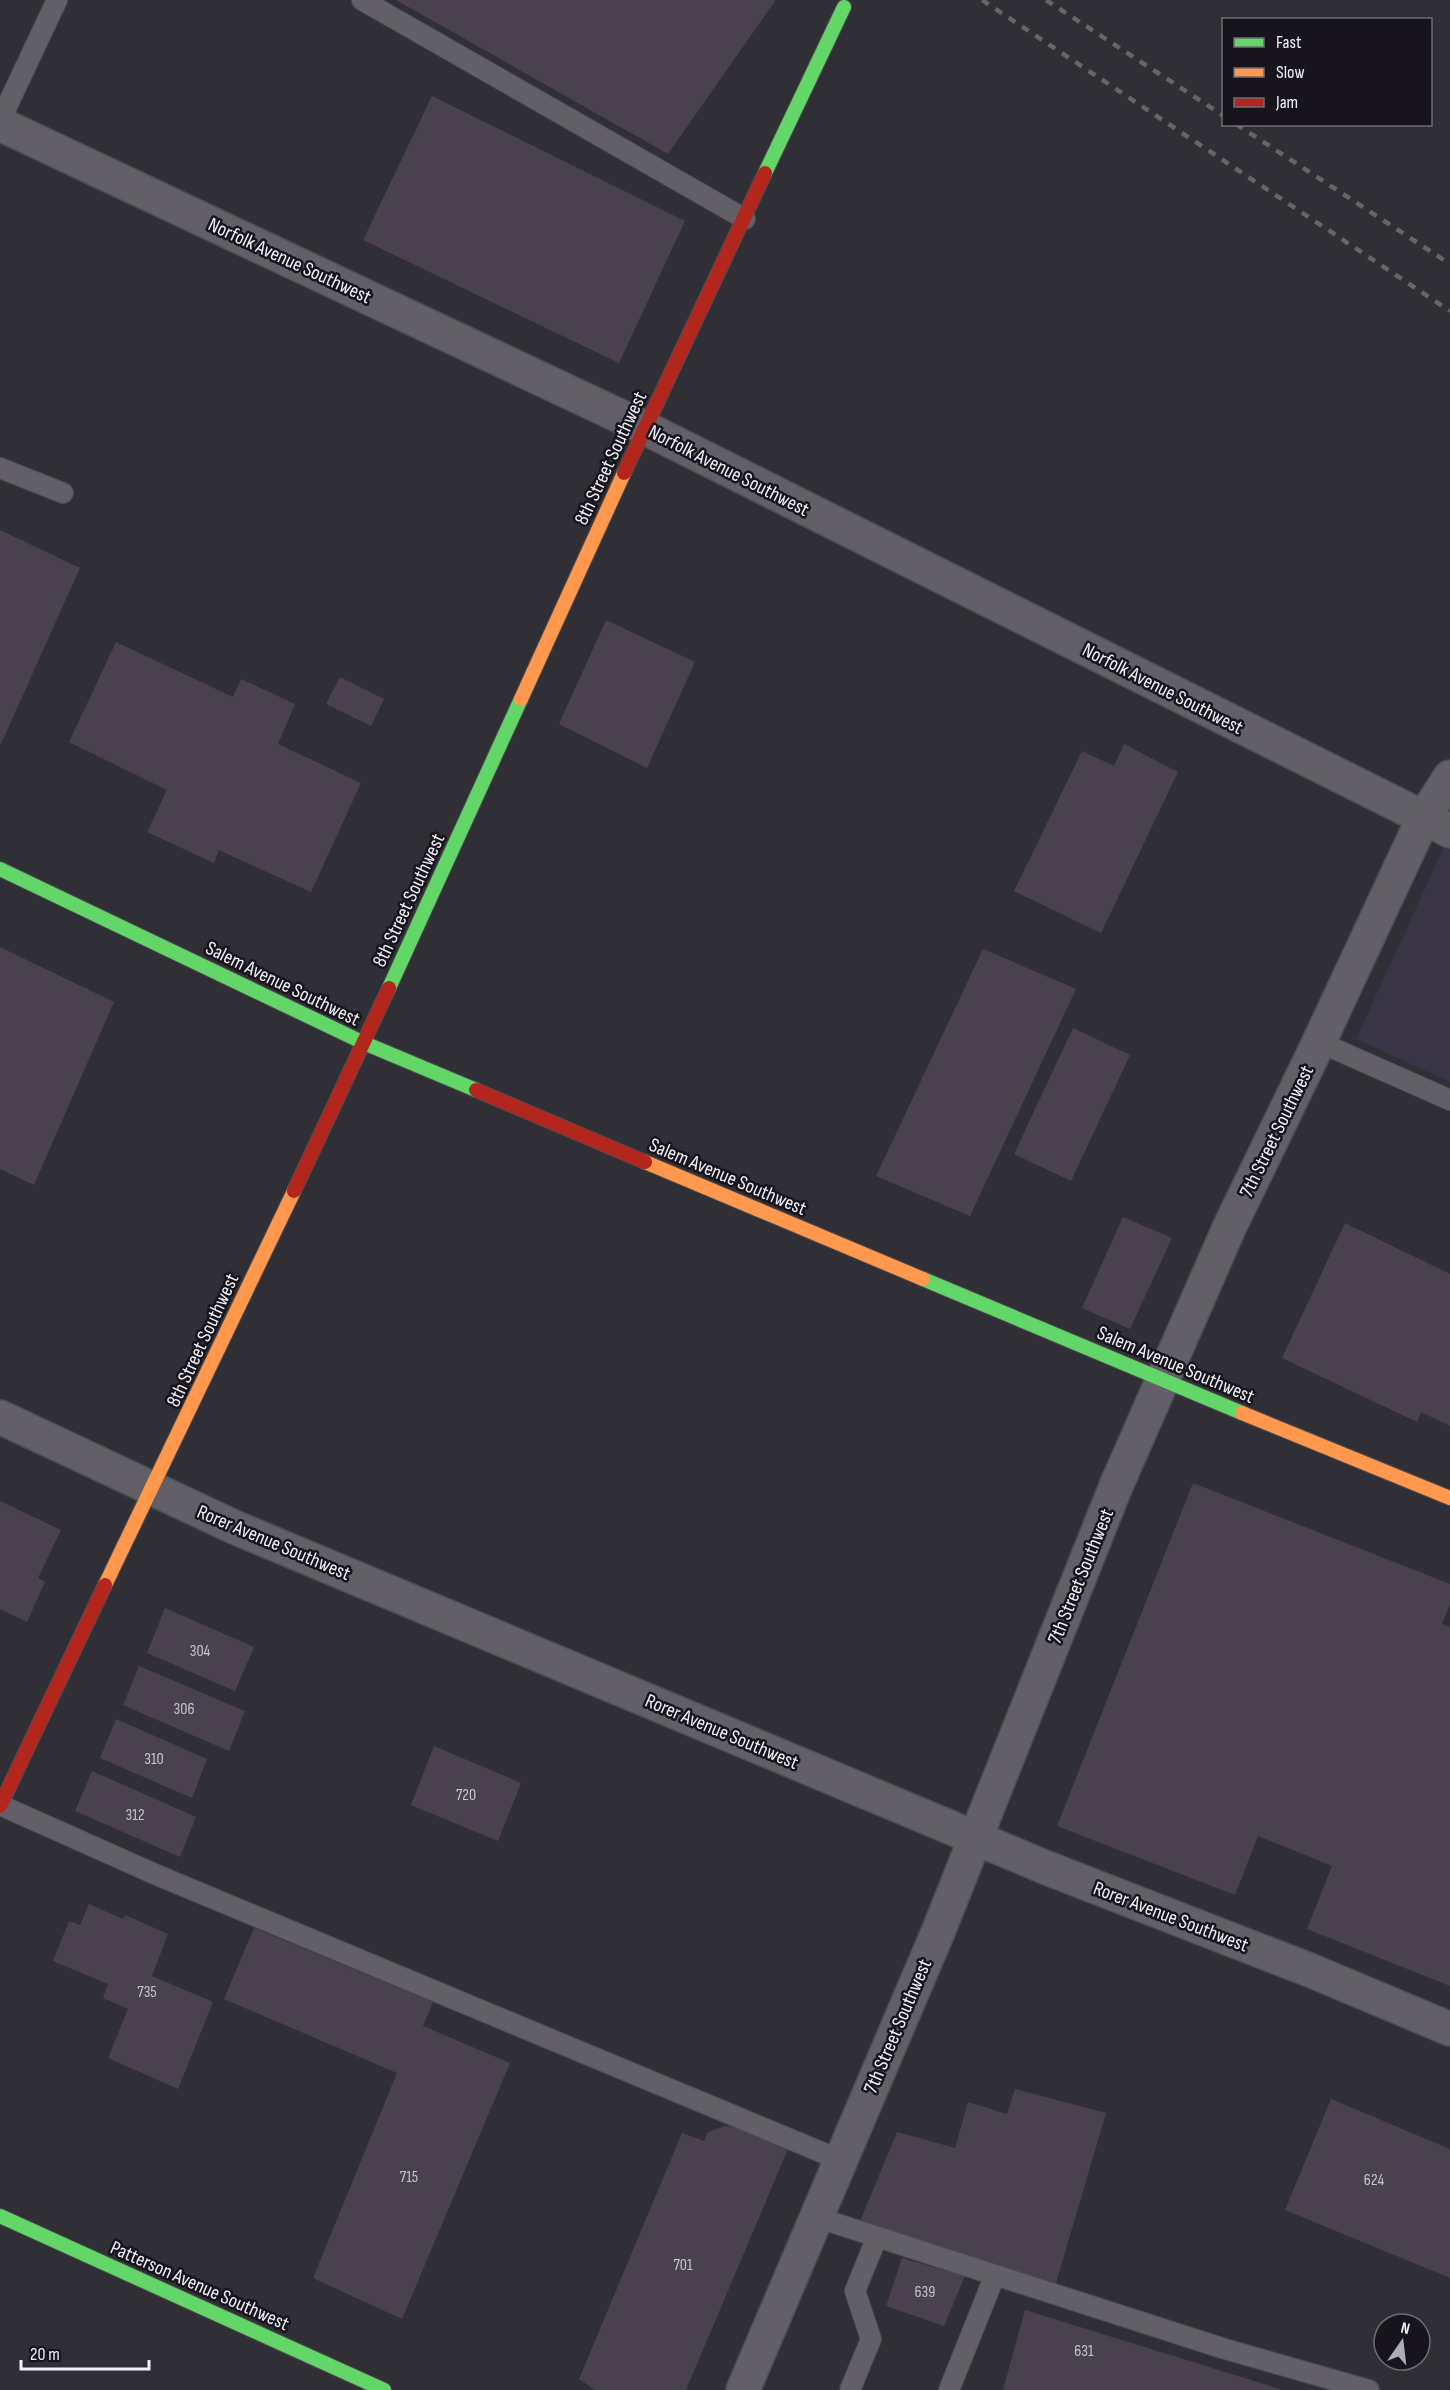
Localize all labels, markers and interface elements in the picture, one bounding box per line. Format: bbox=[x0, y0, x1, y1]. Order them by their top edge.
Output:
legend bbox=[1222, 18, 1432, 126]
text: Fast bbox=[1276, 32, 1302, 53]
text: Slow bbox=[1276, 62, 1305, 83]
text: Jam bbox=[1275, 92, 1298, 113]
street label: Norfolk Avenue Southwest bbox=[204, 213, 375, 309]
street label: 8th Street Southwest bbox=[570, 388, 652, 529]
street label: Norfolk Avenue Southwest bbox=[644, 420, 813, 522]
street label: Norfolk Avenue Southwest bbox=[1078, 638, 1247, 740]
street label: 8th Street Southwest bbox=[368, 830, 450, 971]
street label: Salem Avenue Southwest bbox=[202, 936, 364, 1032]
street label: 7th Street Southwest bbox=[1235, 1062, 1319, 1201]
street label: Salem Avenue Southwest bbox=[645, 1133, 810, 1221]
street label: 8th Street Southwest bbox=[162, 1270, 244, 1411]
street label: Salem Avenue Southwest bbox=[1093, 1321, 1258, 1409]
street label: Rorer Avenue Southwest bbox=[193, 1500, 354, 1586]
street label: 7th Street Southwest bbox=[1043, 1505, 1119, 1648]
house number: 304 bbox=[190, 1642, 211, 1661]
street label: Rorer Avenue Southwest bbox=[641, 1689, 802, 1775]
house number: 306 bbox=[174, 1700, 194, 1719]
house number: 310 bbox=[144, 1750, 164, 1769]
house number: 720 bbox=[456, 1786, 476, 1805]
house number: 312 bbox=[125, 1806, 145, 1825]
street label: Rorer Avenue Southwest bbox=[1090, 1876, 1252, 1958]
street label: 7th Street Southwest bbox=[859, 1956, 937, 2097]
house number: 735 bbox=[137, 1983, 157, 2002]
house number: 715 bbox=[400, 2168, 418, 2187]
house number: 624 bbox=[1364, 2171, 1384, 2190]
street label: Patterson Avenue Southwest bbox=[107, 2236, 293, 2336]
house number: 701 bbox=[673, 2256, 693, 2275]
house number: 639 bbox=[915, 2283, 935, 2302]
north arrow bbox=[1372, 2312, 1432, 2372]
text: N bbox=[1399, 2319, 1412, 2339]
scale bar bbox=[21, 2333, 148, 2371]
house number: 631 bbox=[1074, 2342, 1094, 2361]
text: 20 m bbox=[30, 2344, 60, 2365]

